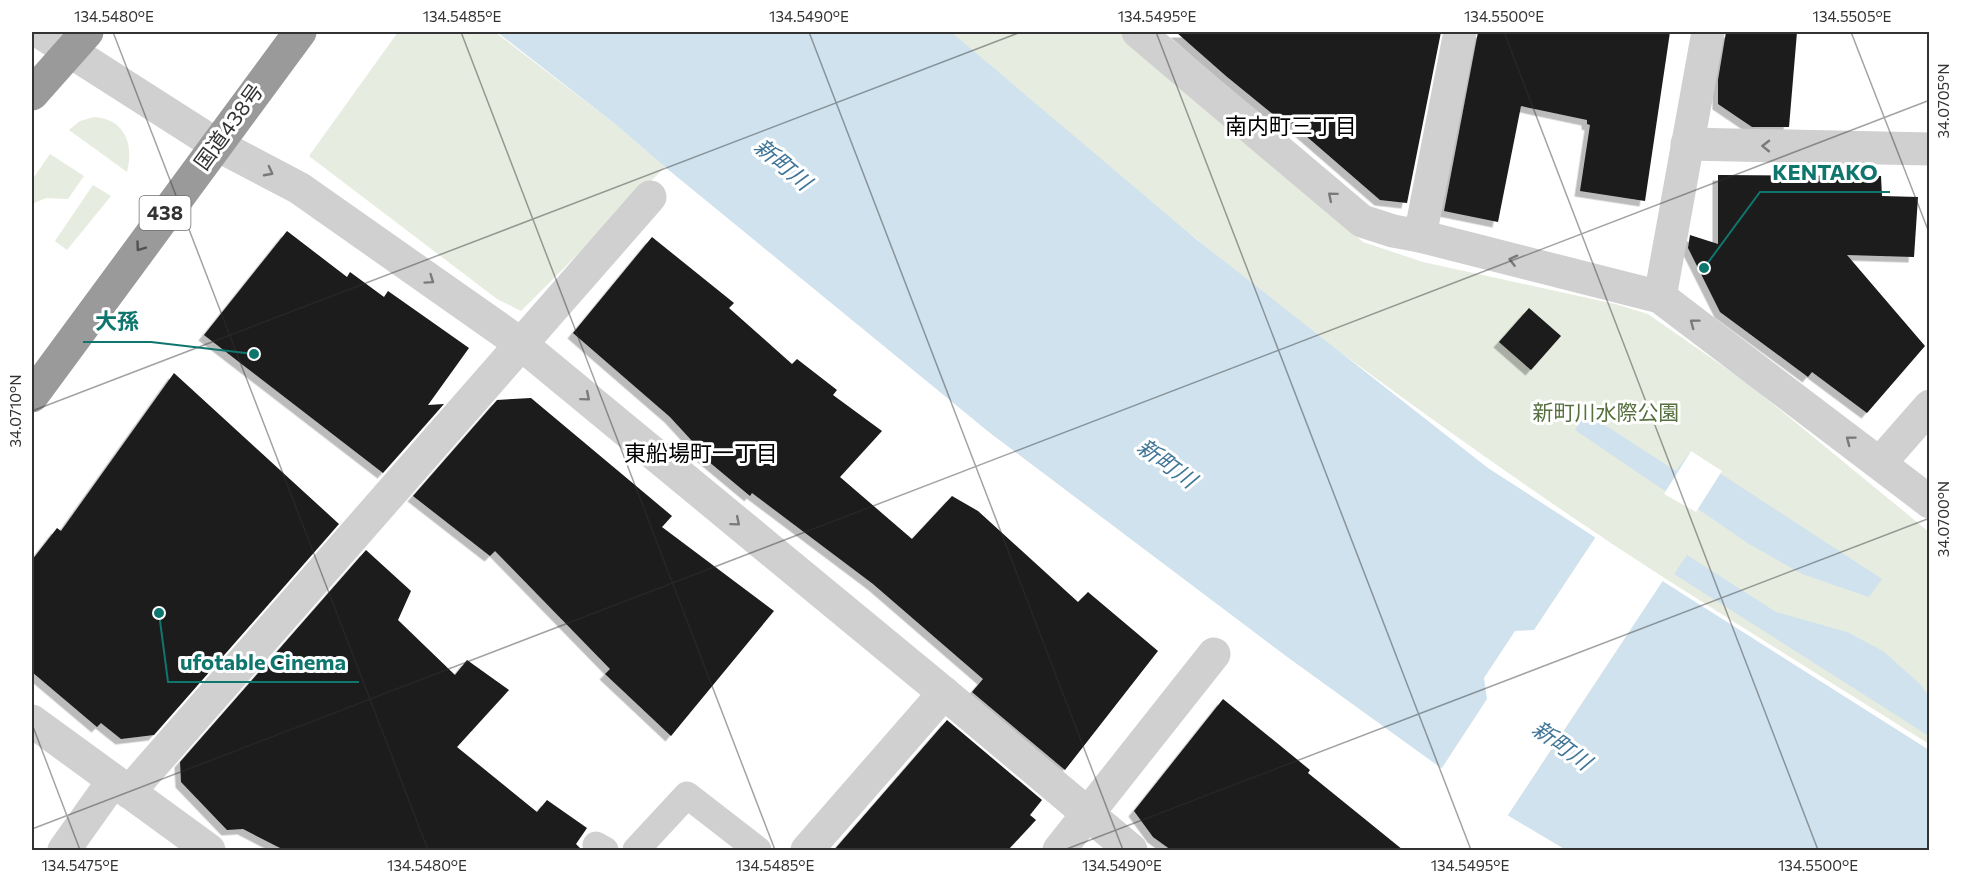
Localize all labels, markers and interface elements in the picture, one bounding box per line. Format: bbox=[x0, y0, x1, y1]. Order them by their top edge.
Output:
text: 134.5480°E bbox=[74, 7, 154, 25]
text: 134.5485°E bbox=[423, 7, 501, 25]
text: 134.5490°E bbox=[769, 7, 849, 25]
text: 134.5495°E bbox=[1118, 7, 1196, 25]
text: 134.5500°E bbox=[1464, 7, 1544, 25]
text: 134.5505°E bbox=[1812, 7, 1892, 25]
text: 34.0705°N bbox=[1934, 63, 1952, 139]
street label: 国道438号 bbox=[188, 78, 267, 174]
district label: 南内町三丁目 bbox=[1225, 112, 1357, 139]
water label: 新町川 bbox=[749, 132, 819, 196]
one-way arrow bbox=[1762, 139, 1771, 152]
callout: KENTAKO bbox=[1760, 152, 1890, 192]
text: KENTAKO bbox=[1772, 158, 1878, 185]
one-way arrow bbox=[262, 165, 273, 176]
one-way arrow bbox=[1328, 192, 1339, 203]
road number: 438 bbox=[140, 196, 190, 230]
one-way arrow bbox=[136, 241, 147, 252]
one-way arrow bbox=[1508, 254, 1518, 267]
one-way arrow bbox=[424, 273, 435, 284]
callout: 大孫 bbox=[83, 302, 151, 342]
text: 大孫 bbox=[95, 307, 139, 334]
one-way arrow bbox=[1690, 319, 1701, 330]
text: 34.0710°N bbox=[6, 375, 24, 447]
one-way arrow bbox=[579, 390, 590, 401]
park label: 新町川水際公園 bbox=[1533, 399, 1680, 424]
water label: 新町川 bbox=[1133, 432, 1204, 494]
one-way arrow bbox=[1846, 437, 1857, 448]
district label: 東船場町一丁目 bbox=[624, 439, 778, 466]
text: 34.0700°N bbox=[1934, 481, 1952, 557]
one-way arrow bbox=[729, 514, 740, 525]
callout: ufotable Cinema bbox=[168, 642, 359, 682]
text: ufotable Cinema bbox=[180, 648, 346, 675]
water label: 新町川 bbox=[1528, 714, 1599, 776]
text: 134.5475°E bbox=[41, 856, 119, 874]
text: 134.5480°E bbox=[387, 856, 467, 874]
text: 134.5485°E bbox=[736, 856, 814, 874]
text: 134.5490°E bbox=[1082, 856, 1162, 874]
text: 134.5495°E bbox=[1431, 856, 1509, 874]
text: 134.5500°E bbox=[1778, 856, 1858, 874]

